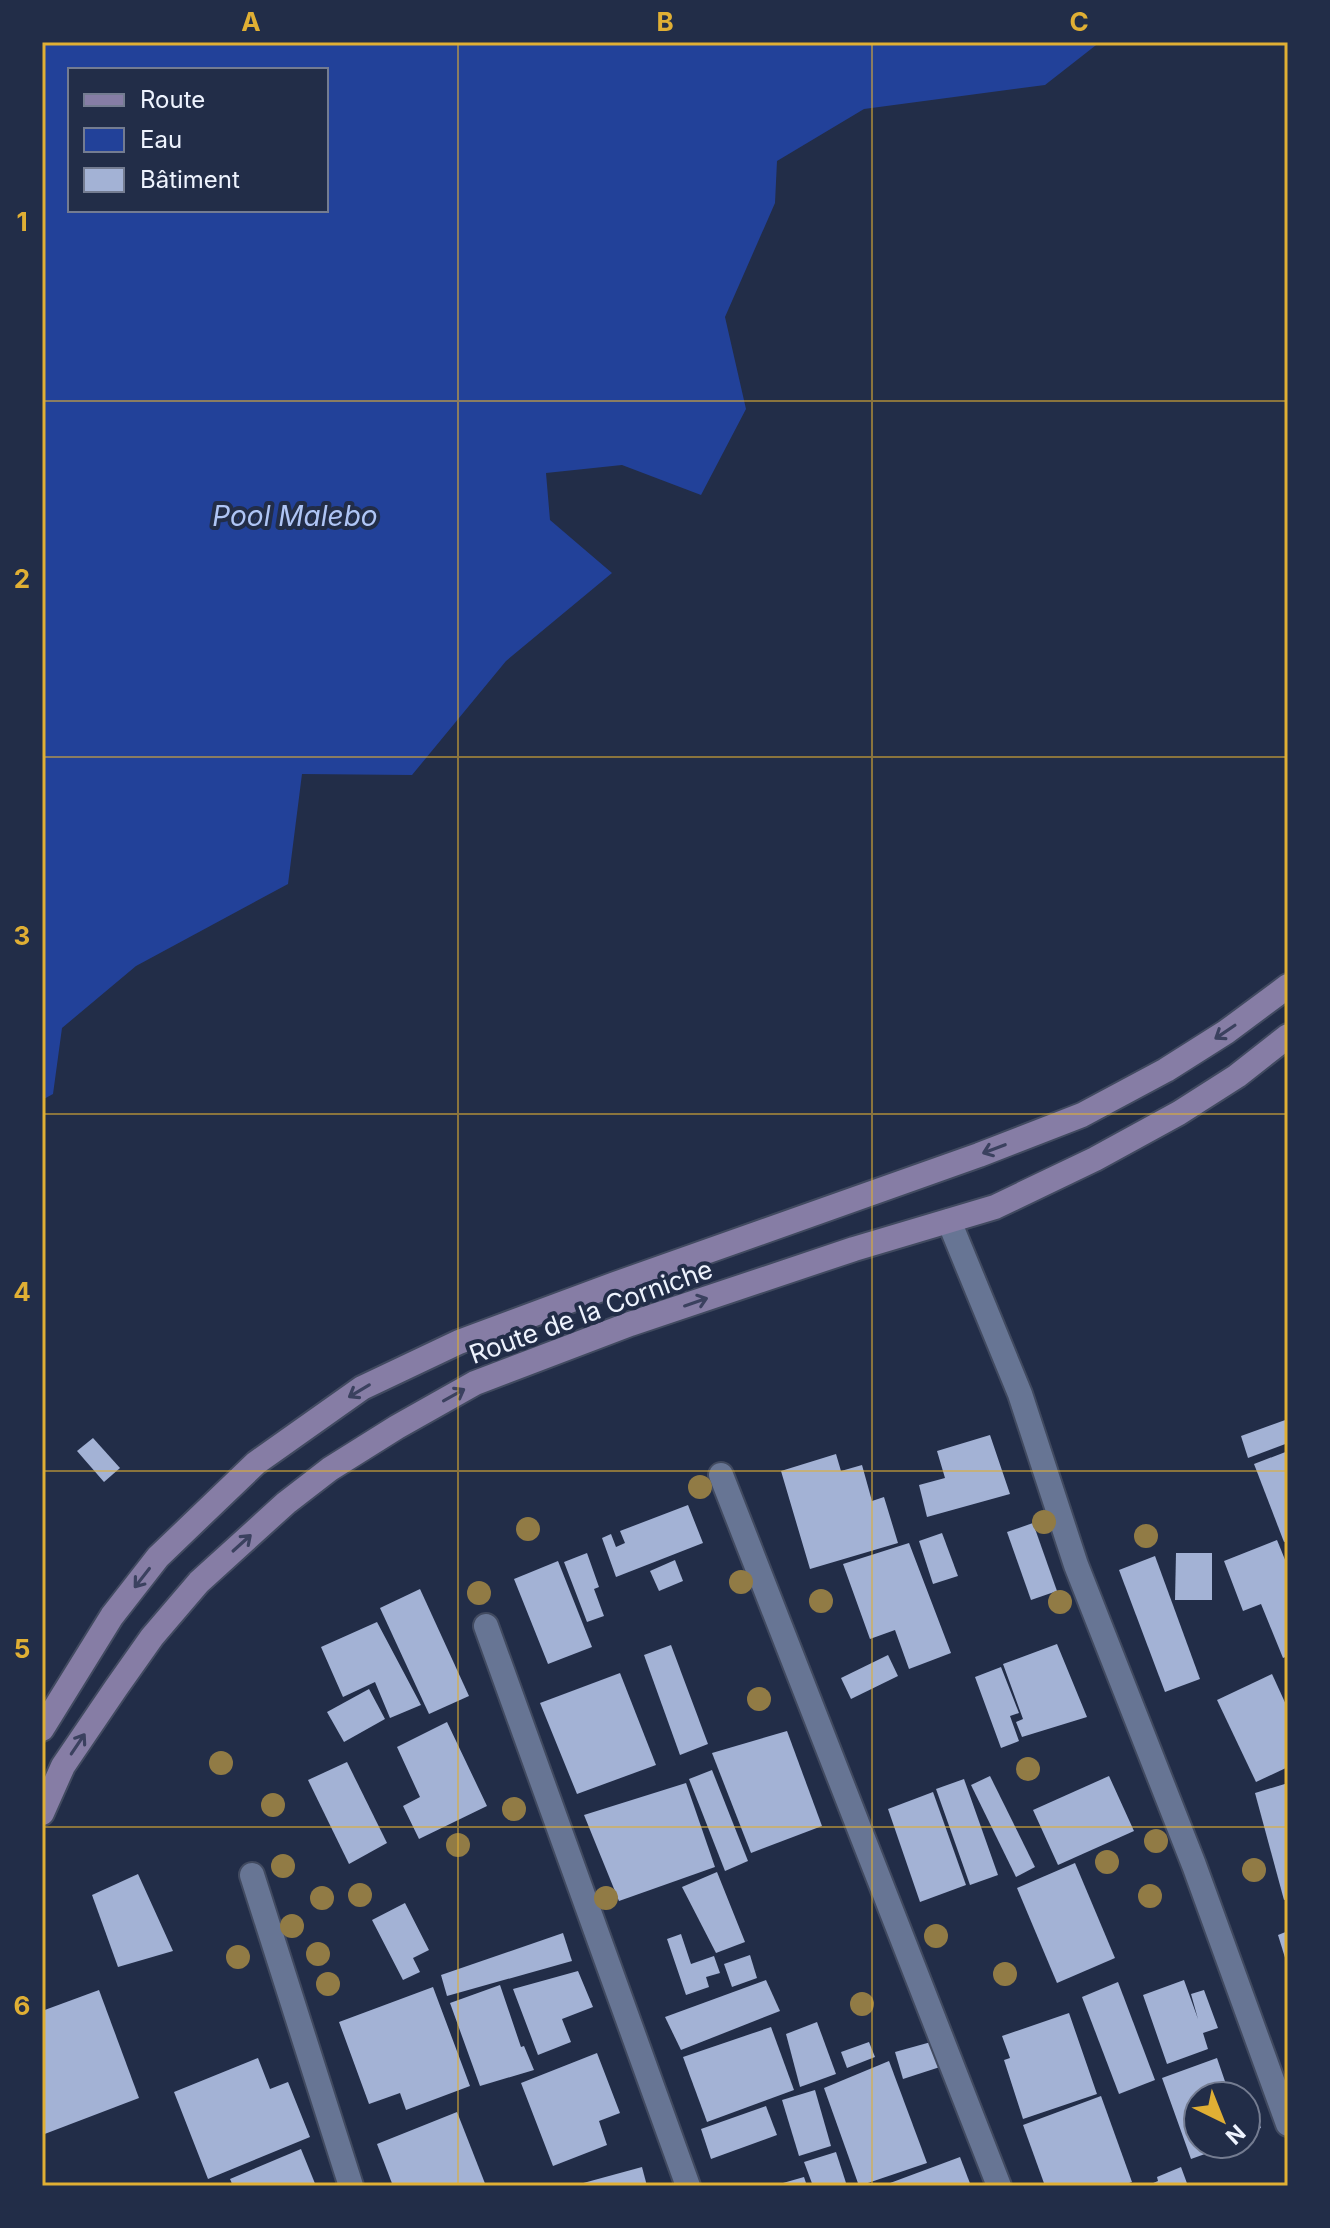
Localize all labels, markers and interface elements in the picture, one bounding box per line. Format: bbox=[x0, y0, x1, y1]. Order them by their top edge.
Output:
text: A bbox=[241, 6, 261, 37]
text: B bbox=[656, 6, 674, 37]
text: C bbox=[1069, 6, 1089, 37]
legend bbox=[68, 68, 328, 212]
text: Route bbox=[140, 85, 205, 114]
text: Eau bbox=[140, 125, 182, 154]
text: Bâtiment bbox=[140, 165, 240, 194]
text: 1 bbox=[16, 206, 28, 237]
water label: Pool Malebo bbox=[212, 499, 378, 533]
text: 2 bbox=[14, 563, 30, 594]
text: 3 bbox=[14, 920, 30, 951]
one-way arrow bbox=[1215, 1024, 1237, 1040]
one-way arrow bbox=[982, 1143, 1007, 1157]
street label: Route de la Corniche bbox=[465, 1253, 717, 1370]
text: 4 bbox=[13, 1276, 31, 1307]
one-way arrow bbox=[683, 1294, 709, 1309]
one-way arrow bbox=[348, 1383, 371, 1399]
one-way arrow bbox=[442, 1387, 465, 1403]
one-way arrow bbox=[231, 1535, 251, 1553]
one-way arrow bbox=[133, 1567, 150, 1588]
text: 5 bbox=[14, 1633, 30, 1664]
one-way arrow bbox=[70, 1733, 86, 1756]
text: 6 bbox=[14, 1990, 30, 2021]
north arrow bbox=[1182, 2080, 1262, 2160]
text: N bbox=[1221, 2119, 1251, 2150]

